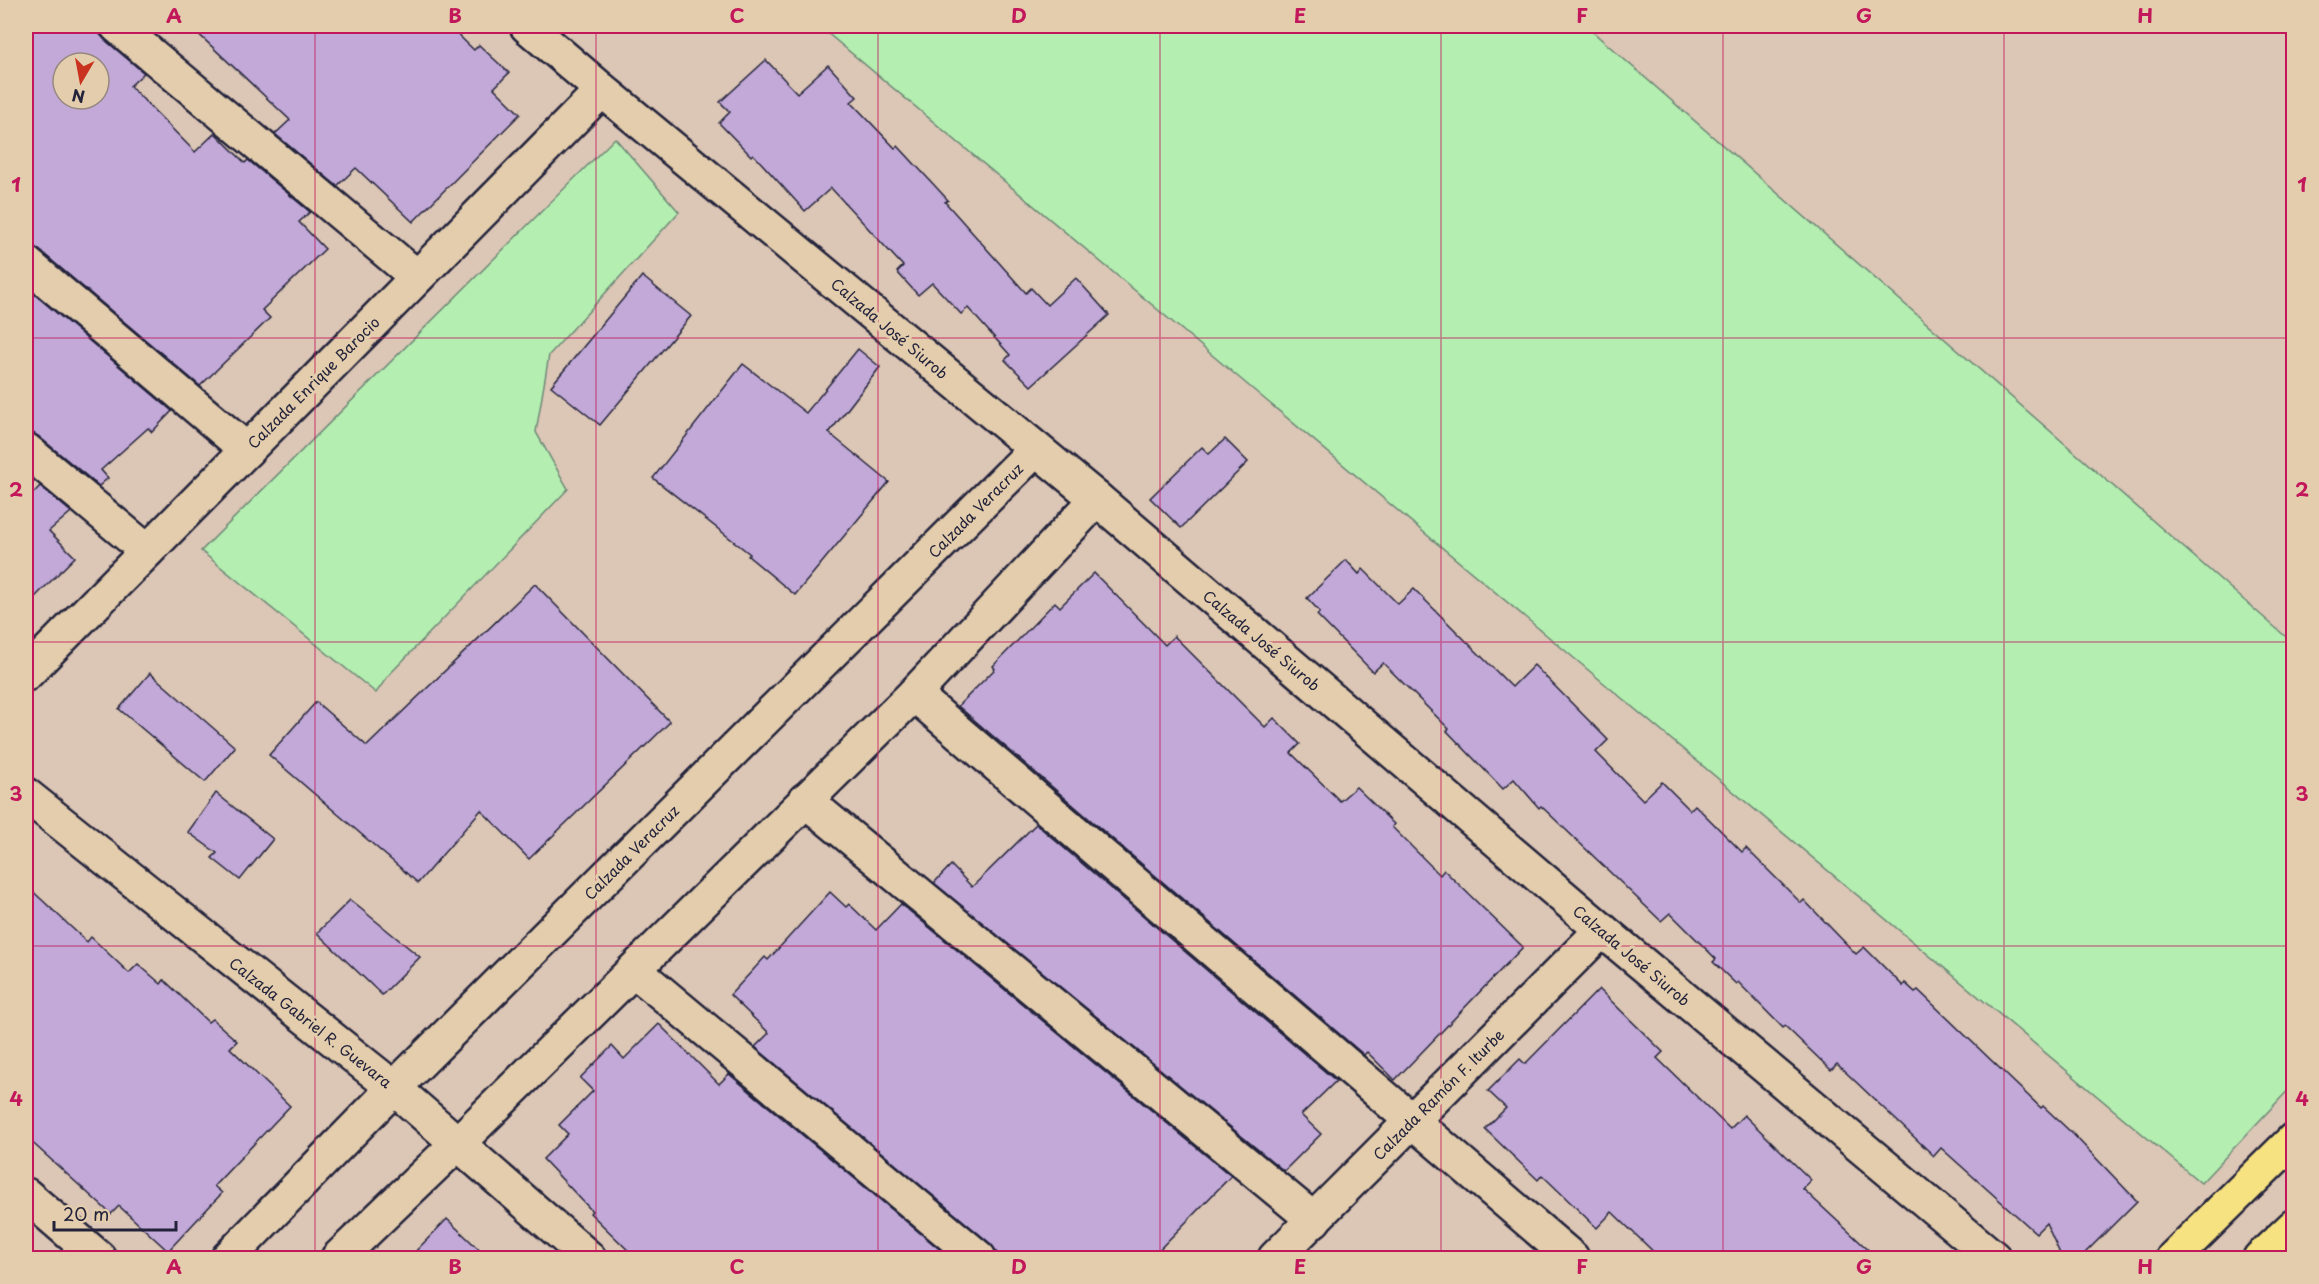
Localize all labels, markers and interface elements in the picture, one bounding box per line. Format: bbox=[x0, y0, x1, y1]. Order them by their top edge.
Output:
text: A bbox=[166, 0, 182, 30]
text: B bbox=[448, 0, 462, 30]
text: C bbox=[729, 0, 745, 30]
text: D bbox=[1011, 0, 1027, 30]
text: E bbox=[1294, 0, 1306, 30]
text: F bbox=[1576, 0, 1588, 30]
text: G bbox=[1856, 0, 1872, 30]
text: H bbox=[2137, 0, 2153, 30]
north arrow bbox=[51, 51, 111, 111]
text: N bbox=[70, 84, 87, 110]
text: 1 bbox=[11, 169, 21, 199]
text: 1 bbox=[2297, 169, 2307, 199]
street label: Calzada José Siurob bbox=[826, 272, 954, 384]
street label: Calzada Enrique Barocio bbox=[242, 311, 384, 453]
street label: Calzada Veracruz bbox=[922, 457, 1028, 563]
text: 2 bbox=[9, 474, 23, 504]
text: 2 bbox=[2295, 474, 2309, 504]
street label: Calzada José Siurob bbox=[1198, 584, 1326, 696]
text: 3 bbox=[9, 778, 23, 808]
text: 3 bbox=[2295, 778, 2309, 808]
street label: Calzada Veracruz bbox=[578, 799, 684, 905]
street label: Calzada José Siurob bbox=[1568, 899, 1696, 1011]
street label: Calzada Gabriel R. Guevara bbox=[225, 951, 398, 1093]
street label: Calzada Ramón F. Iturbe bbox=[1367, 1023, 1509, 1165]
text: 4 bbox=[9, 1083, 23, 1113]
text: 4 bbox=[2295, 1083, 2309, 1113]
scale bar bbox=[54, 1194, 176, 1232]
text: 20 m bbox=[63, 1200, 109, 1227]
text: A bbox=[166, 1251, 182, 1281]
text: B bbox=[448, 1251, 462, 1281]
text: C bbox=[729, 1251, 745, 1281]
text: D bbox=[1011, 1251, 1027, 1281]
text: E bbox=[1294, 1251, 1306, 1281]
text: F bbox=[1576, 1251, 1588, 1281]
text: G bbox=[1856, 1251, 1872, 1281]
text: H bbox=[2137, 1251, 2153, 1281]

